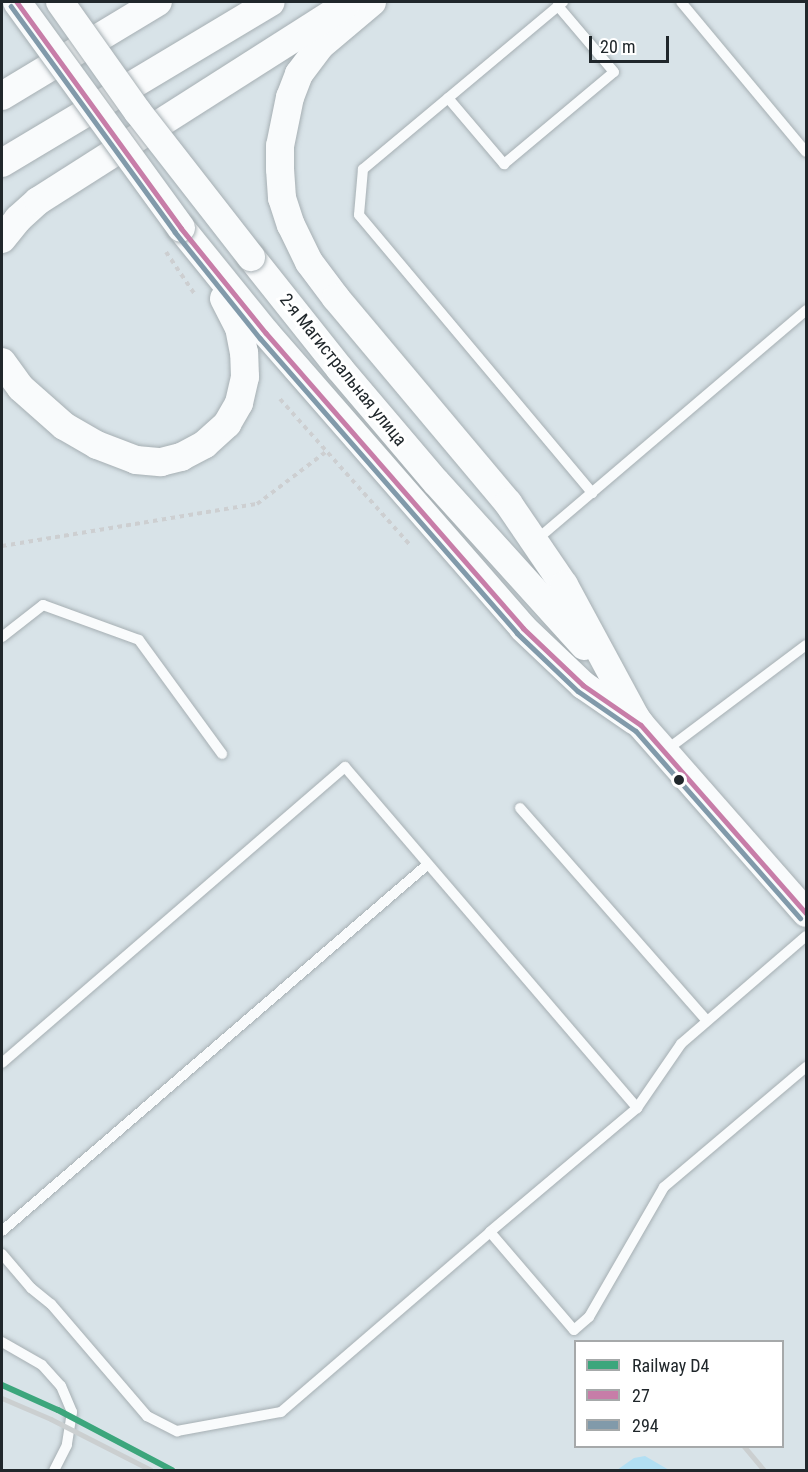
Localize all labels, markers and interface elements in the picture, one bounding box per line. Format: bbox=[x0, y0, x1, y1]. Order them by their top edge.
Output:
scale bar bbox=[592, 24, 672, 62]
text: 20 m bbox=[600, 36, 635, 57]
street label: 2-я Магистральная улица bbox=[275, 290, 411, 450]
unlabelled marker bbox=[673, 774, 685, 786]
legend bbox=[574, 1340, 784, 1448]
text: Railway D4 bbox=[632, 1355, 709, 1376]
text: 27 bbox=[632, 1385, 650, 1406]
text: 294 bbox=[632, 1415, 659, 1436]

